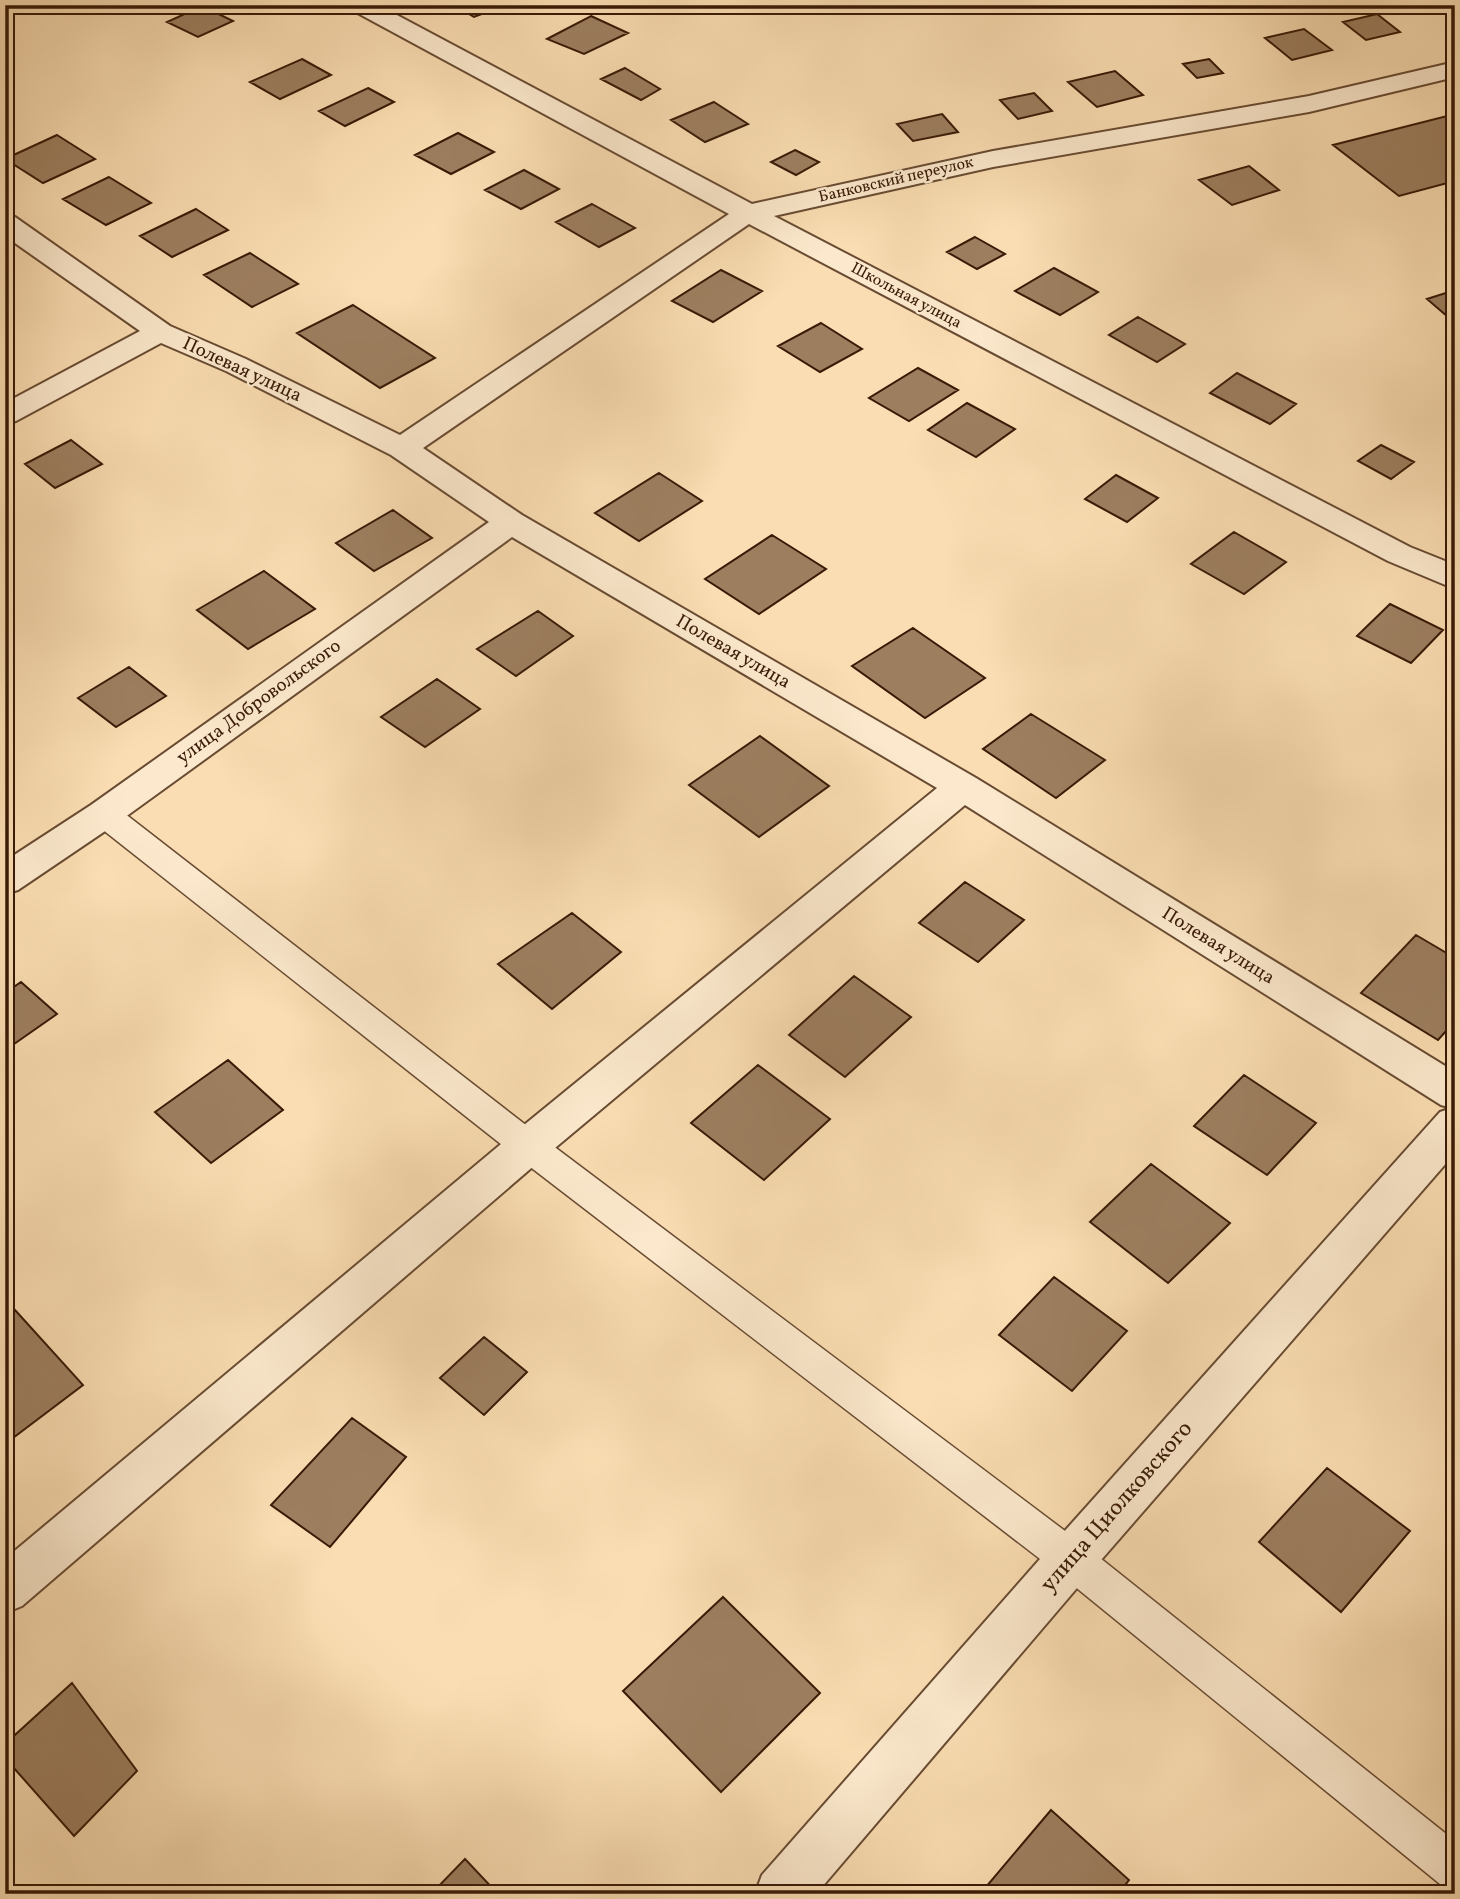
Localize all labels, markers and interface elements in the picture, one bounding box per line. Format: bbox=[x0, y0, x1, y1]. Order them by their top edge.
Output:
street label: Банковский переулок bbox=[816, 151, 976, 209]
street label: Школьная улица bbox=[847, 257, 965, 335]
street label: Полевая улица bbox=[178, 331, 306, 409]
street label: Полевая улица bbox=[671, 609, 795, 695]
street label: улица Добровольского bbox=[171, 633, 347, 771]
street label: Полевая улица bbox=[1157, 901, 1279, 991]
street label: улица Циолковского bbox=[1033, 1414, 1201, 1600]

